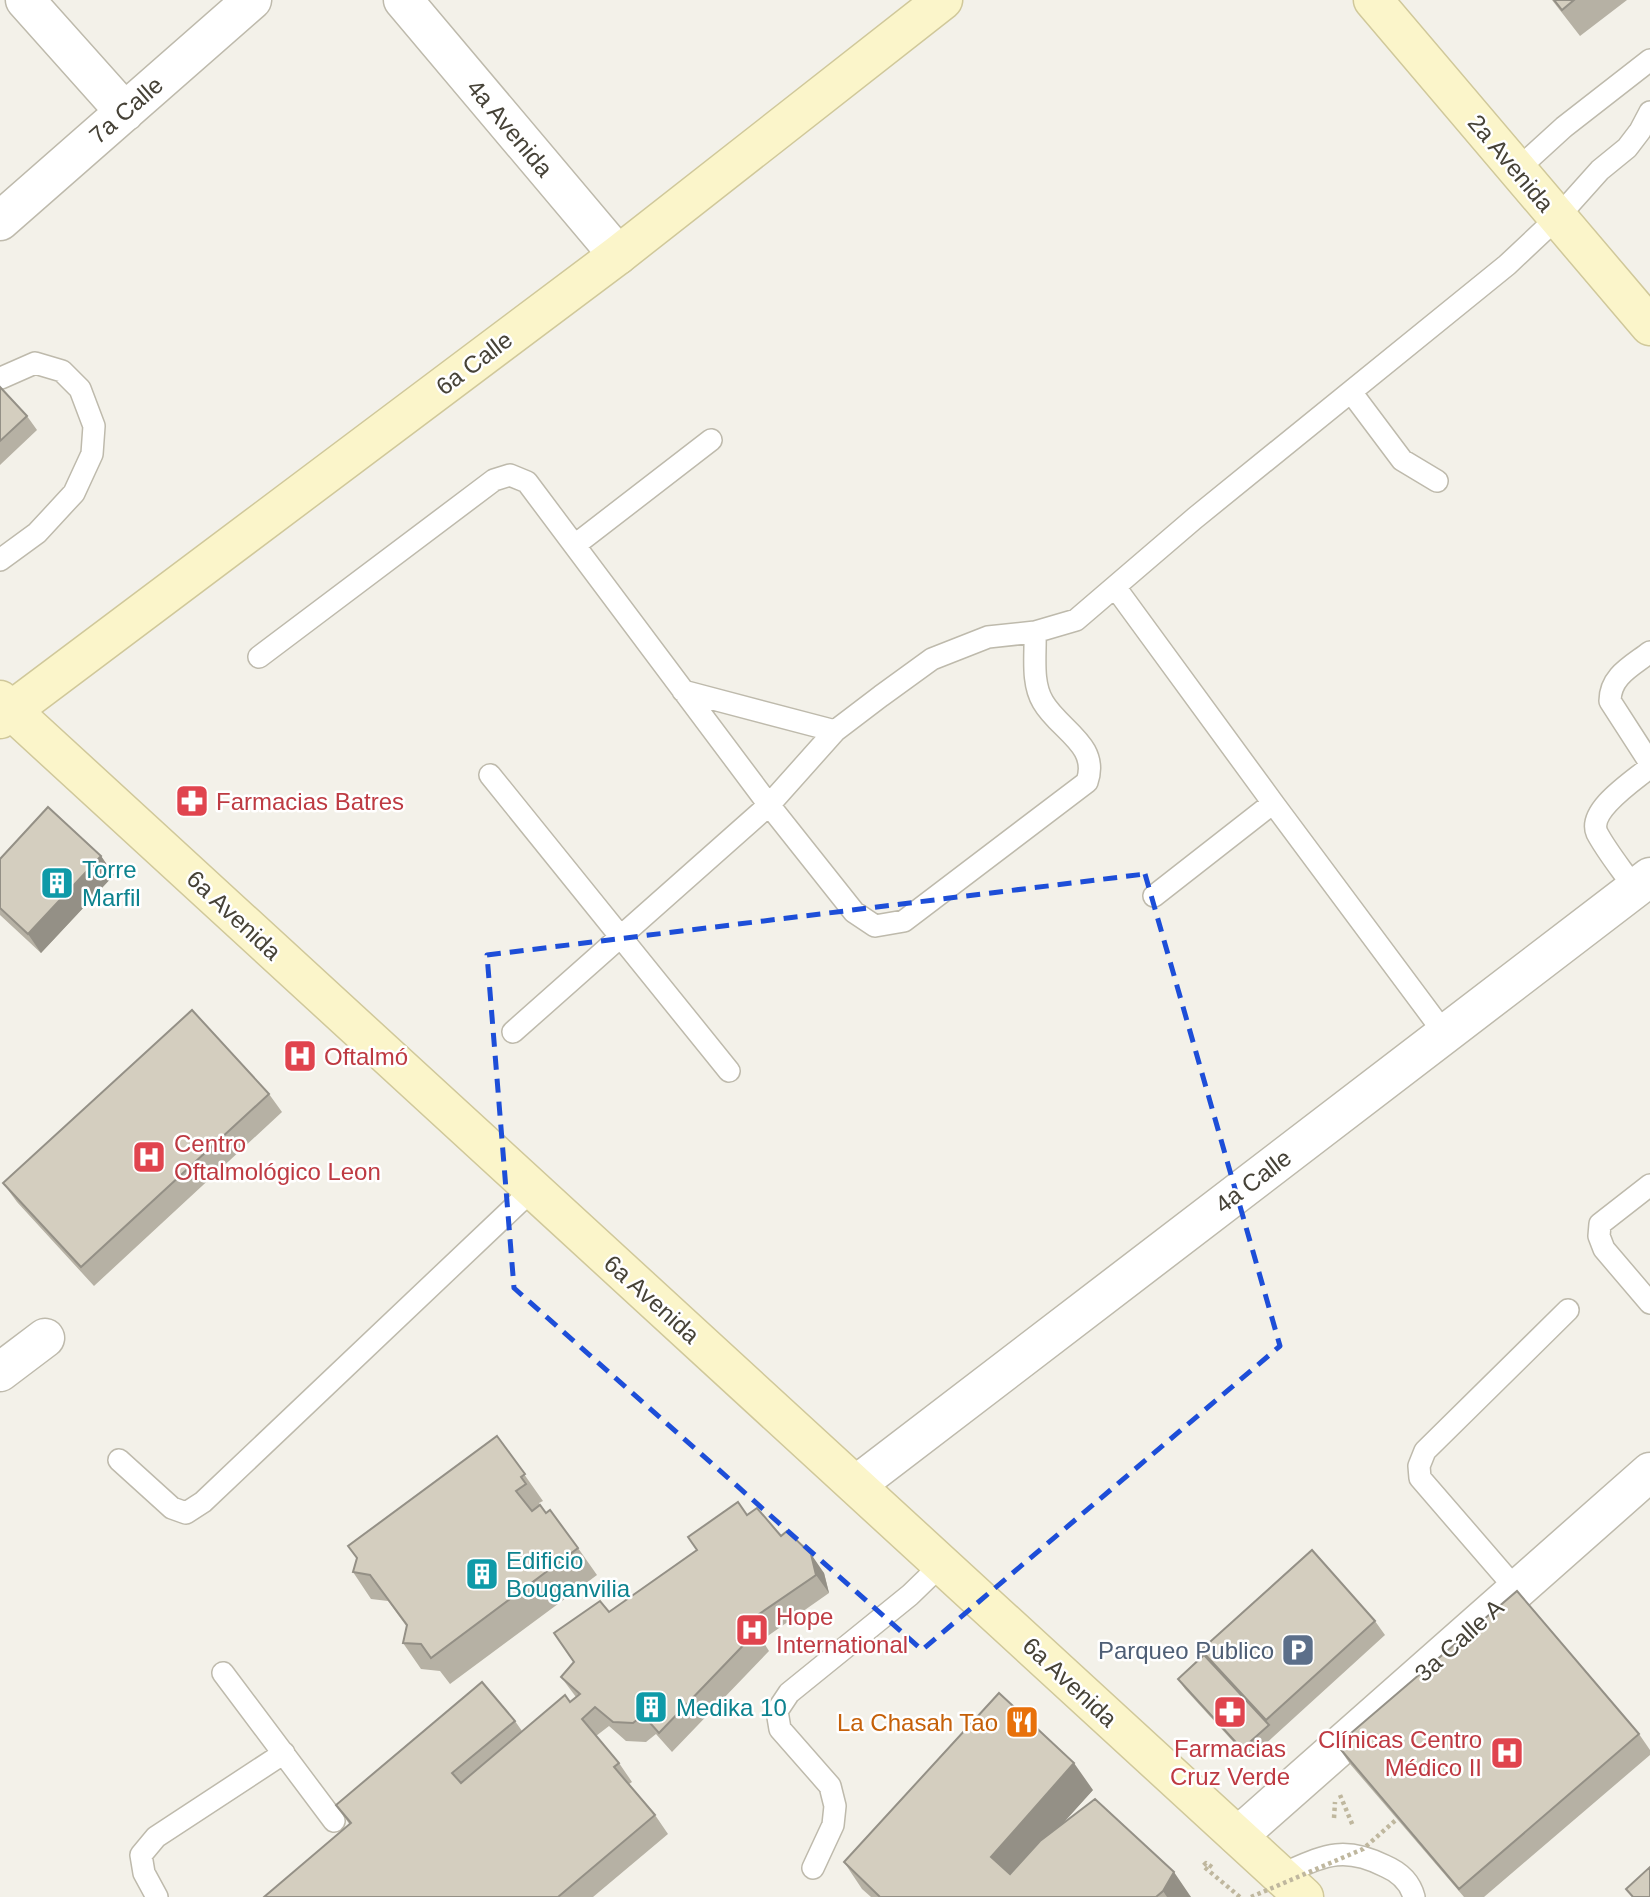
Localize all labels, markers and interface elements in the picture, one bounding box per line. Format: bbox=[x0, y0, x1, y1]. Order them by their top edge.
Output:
street label: 7a Calle bbox=[84, 71, 168, 149]
street label: 4a Avenida bbox=[462, 74, 559, 182]
street label: 2a Avenida bbox=[1463, 109, 1560, 217]
street label: 6a Calle bbox=[431, 326, 517, 400]
pharmacy icon: Farmacias Batres bbox=[173, 782, 211, 820]
place label: Farmacias Batres bbox=[216, 788, 404, 815]
place label: Torre Marfil bbox=[82, 856, 141, 911]
building icon: Torre Marfil bbox=[38, 864, 76, 902]
street label: 6a Avenida bbox=[182, 865, 287, 966]
hospital icon: Oftalmó bbox=[281, 1037, 319, 1075]
place label: Oftalmó bbox=[324, 1043, 408, 1070]
place label: Centro Oftalmológico Leon bbox=[174, 1130, 381, 1185]
hospital icon: Centro Oftalmológico Leon bbox=[130, 1138, 168, 1176]
street label: 4a Calle bbox=[1210, 1144, 1296, 1218]
street label: 6a Avenida bbox=[599, 1249, 705, 1349]
place label: Edificio Bouganvilia bbox=[506, 1547, 631, 1602]
building icon: Edificio Bouganvilia bbox=[463, 1555, 501, 1593]
street label: 3a Calle A bbox=[1409, 1593, 1509, 1687]
place label: Hope International bbox=[776, 1603, 908, 1658]
hospital icon: Hope International bbox=[733, 1611, 771, 1649]
parking icon: Parqueo Publico bbox=[1279, 1631, 1317, 1669]
street label: 6a Avenida bbox=[1018, 1632, 1123, 1733]
place label: Parqueo Publico bbox=[1098, 1637, 1274, 1664]
building icon: Medika 10 bbox=[632, 1688, 670, 1726]
pharmacy icon: Farmacias Cruz Verde bbox=[1211, 1693, 1249, 1731]
place label: Medika 10 bbox=[676, 1694, 787, 1721]
restaurant icon: La Chasah Tao bbox=[1003, 1703, 1041, 1741]
place label: La Chasah Tao bbox=[837, 1709, 998, 1736]
place label: Clínicas Centro Médico II bbox=[1318, 1726, 1482, 1781]
hospital icon: Clínicas Centro Médico II bbox=[1488, 1734, 1526, 1772]
place label: Farmacias Cruz Verde bbox=[1170, 1735, 1290, 1790]

